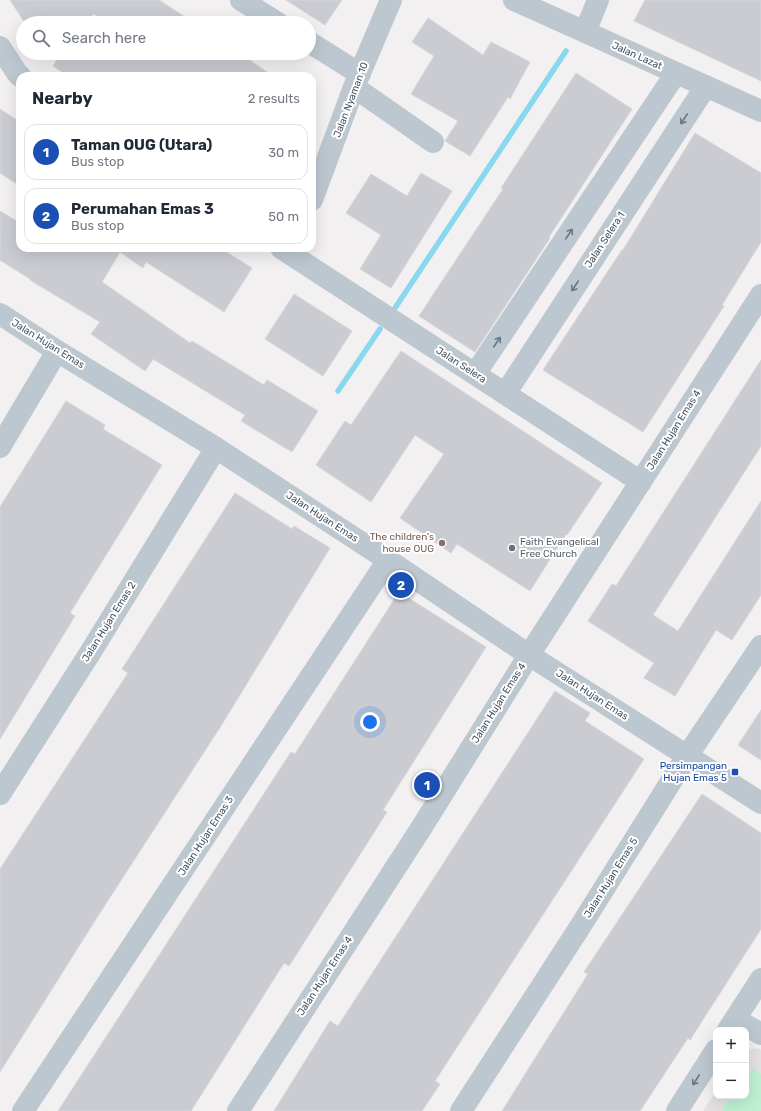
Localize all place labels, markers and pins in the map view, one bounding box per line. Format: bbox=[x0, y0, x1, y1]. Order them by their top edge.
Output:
place label: The children's house OUG bbox=[370, 531, 434, 555]
place label: Faith Evangelical Free Church bbox=[520, 536, 599, 560]
marker: The children's house OUG bbox=[437, 538, 447, 548]
marker: Faith Evangelical Free Church bbox=[507, 543, 517, 553]
pin: 2 bbox=[388, 570, 414, 600]
place label: Persimpangan Hujan Emas 5 bbox=[660, 760, 727, 784]
marker: Persimpangan Hujan Emas 5 bbox=[730, 767, 740, 777]
pin: 1 bbox=[414, 770, 440, 800]

